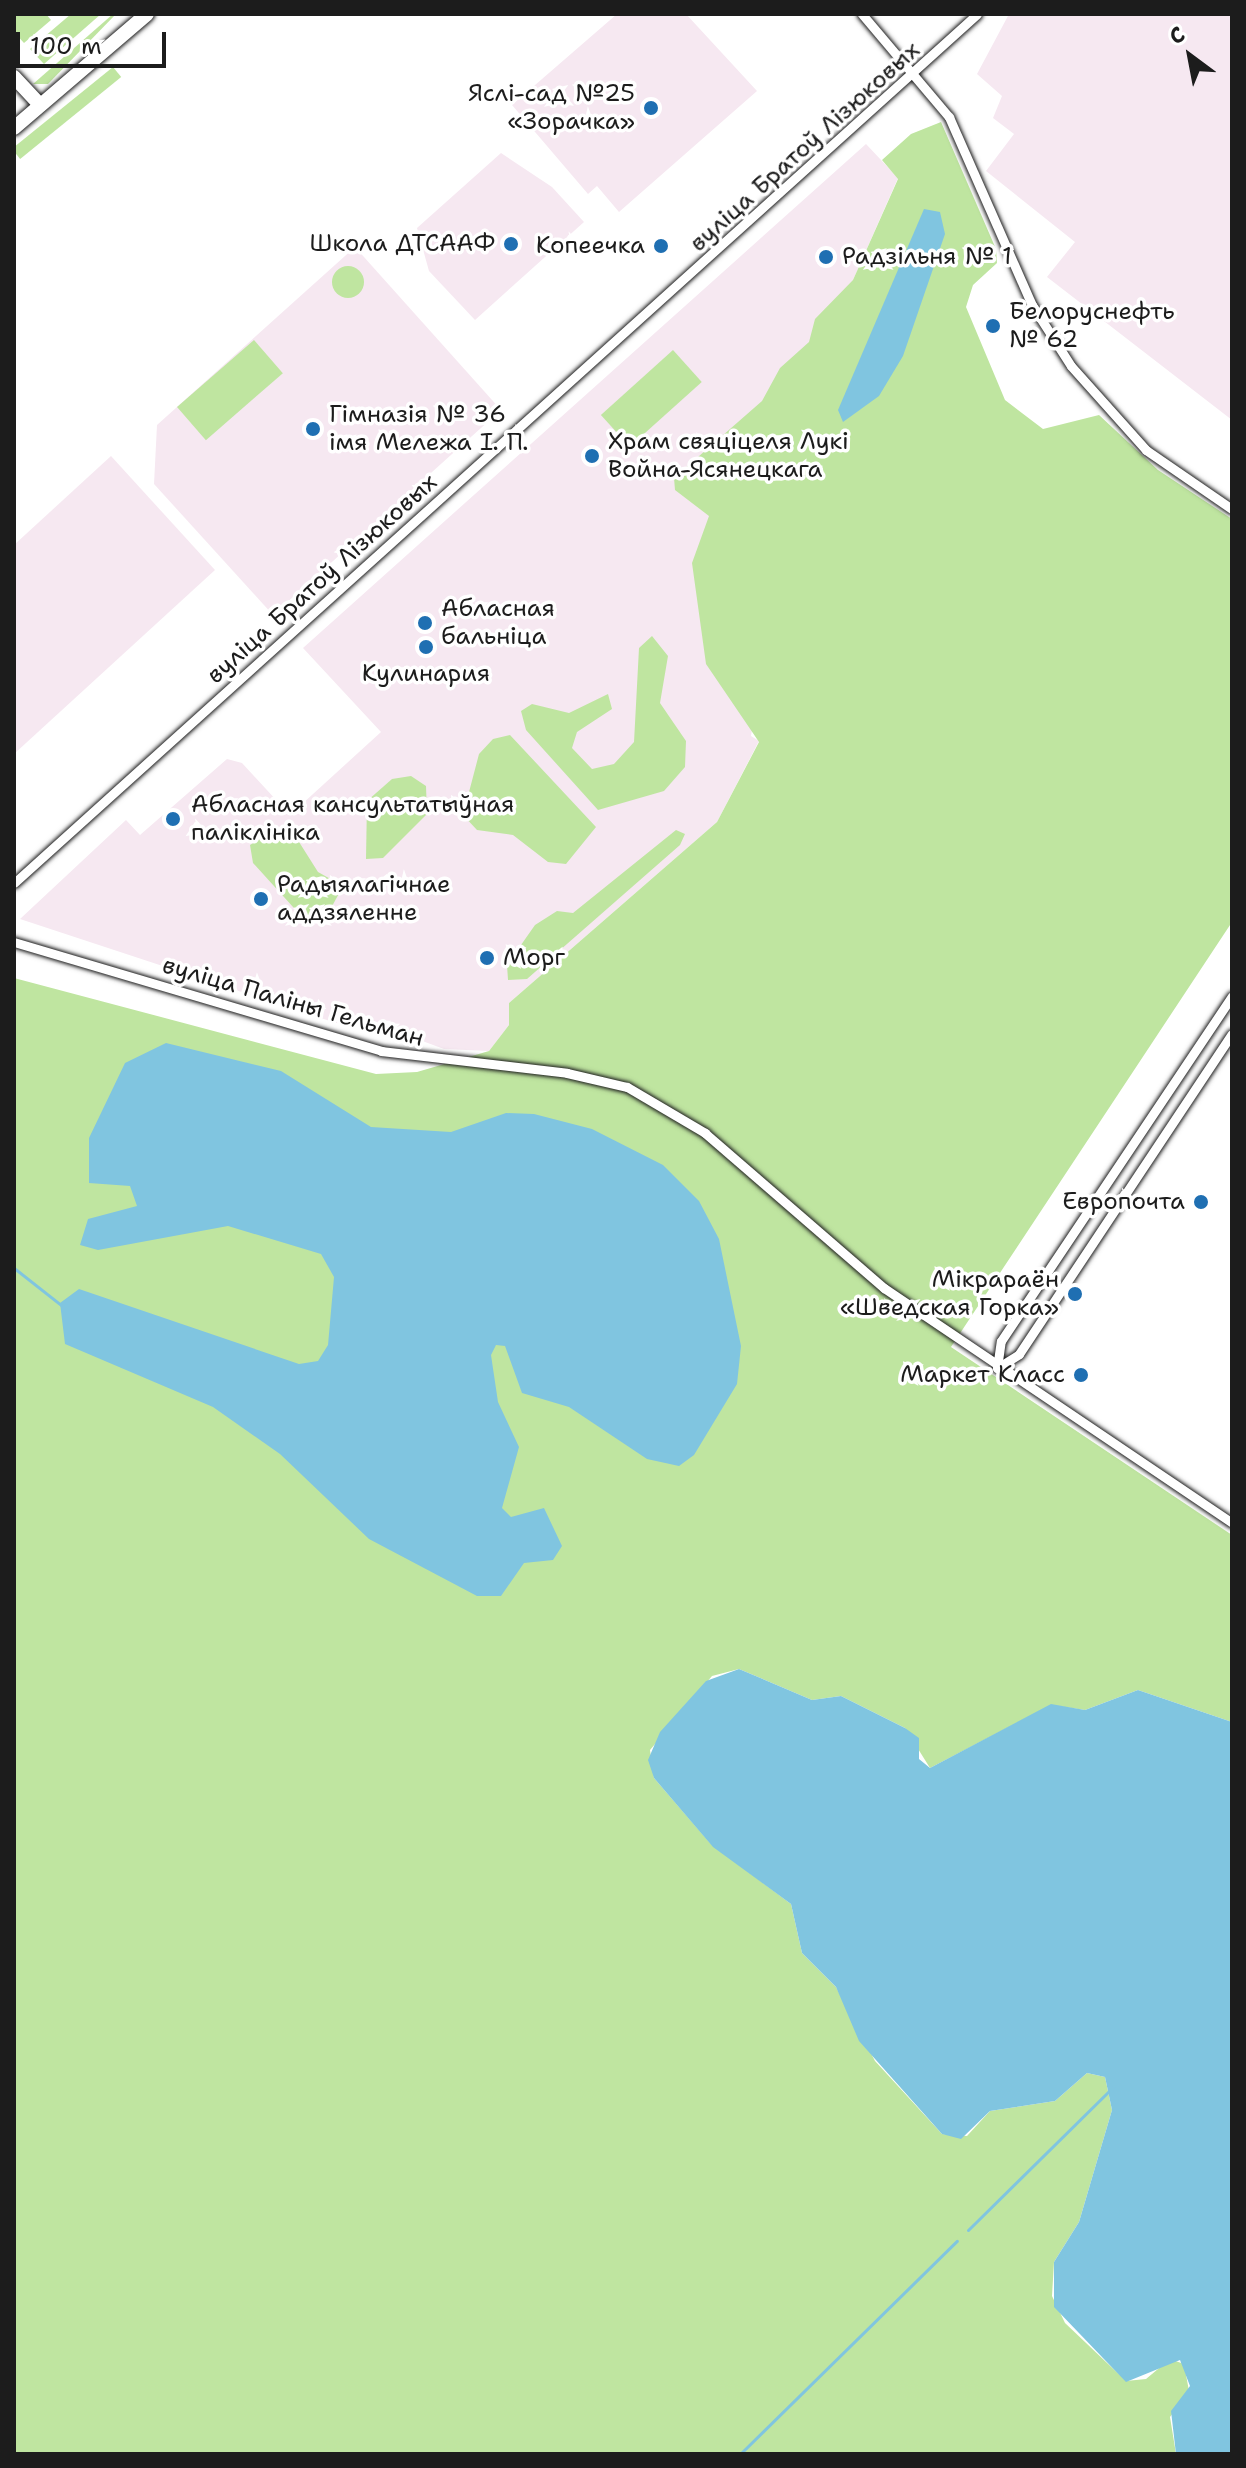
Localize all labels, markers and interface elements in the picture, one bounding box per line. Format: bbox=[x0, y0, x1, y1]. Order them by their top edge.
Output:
scale bar bbox=[20, 16, 170, 66]
north arrow bbox=[1150, 16, 1230, 96]
text: С bbox=[1164, 19, 1190, 51]
text: 100 m bbox=[30, 30, 102, 62]
street label: вуліца Братоў Лізюковых bbox=[684, 36, 926, 258]
place label: Яслі-сад №25 «Зорачка» bbox=[468, 80, 635, 136]
marker: Яслі-сад №25 «Зорачка» bbox=[642, 99, 660, 117]
place label: Школа ДТСААФ bbox=[310, 230, 495, 258]
place label: Копеечка bbox=[536, 232, 645, 260]
marker: Школа ДТСААФ bbox=[502, 235, 520, 253]
marker: Копеечка bbox=[652, 237, 670, 255]
place label: Радзільня № 1 bbox=[842, 243, 1012, 271]
marker: Радзільня № 1 bbox=[817, 248, 835, 266]
place label: Белоруснефть № 62 bbox=[1009, 298, 1175, 354]
marker: Белоруснефть № 62 bbox=[984, 317, 1002, 335]
place label: Гімназія № 36 імя Мележа І. П. bbox=[329, 401, 528, 457]
marker: Гімназія № 36 імя Мележа І. П. bbox=[304, 420, 322, 438]
place label: Храм свяціцеля Лукі Война-Ясянецкага bbox=[608, 428, 849, 484]
marker: Храм свяціцеля Лукі Война-Ясянецкага bbox=[583, 447, 601, 465]
street label: вуліца Братоў Лізюковых bbox=[201, 468, 443, 690]
place label: Абласная бальніца bbox=[441, 595, 555, 651]
marker: Абласная бальніца bbox=[416, 614, 434, 632]
marker: Кулинария bbox=[417, 638, 435, 656]
place label: Кулинария bbox=[362, 660, 490, 688]
place label: Абласная кансультатыўная паліклініка bbox=[191, 791, 514, 847]
marker: Абласная кансультатыўная паліклініка bbox=[162, 808, 184, 830]
place label: Радыялагічнае аддзяленне bbox=[277, 871, 451, 927]
marker: Радыялагічнае аддзяленне bbox=[252, 890, 270, 908]
place label: Морг bbox=[503, 944, 565, 972]
marker: Морг bbox=[478, 949, 496, 967]
street label: вуліца Паліны Гельман bbox=[159, 951, 427, 1053]
place label: Европочта bbox=[1062, 1188, 1185, 1216]
marker: Европочта bbox=[1192, 1193, 1210, 1211]
place label: Мікрараён «Шведская Горка» bbox=[840, 1266, 1059, 1322]
marker: Мікрараён «Шведская Горка» bbox=[1066, 1285, 1084, 1303]
place label: Маркет Класс bbox=[900, 1361, 1065, 1389]
marker: Маркет Класс bbox=[1072, 1366, 1090, 1384]

